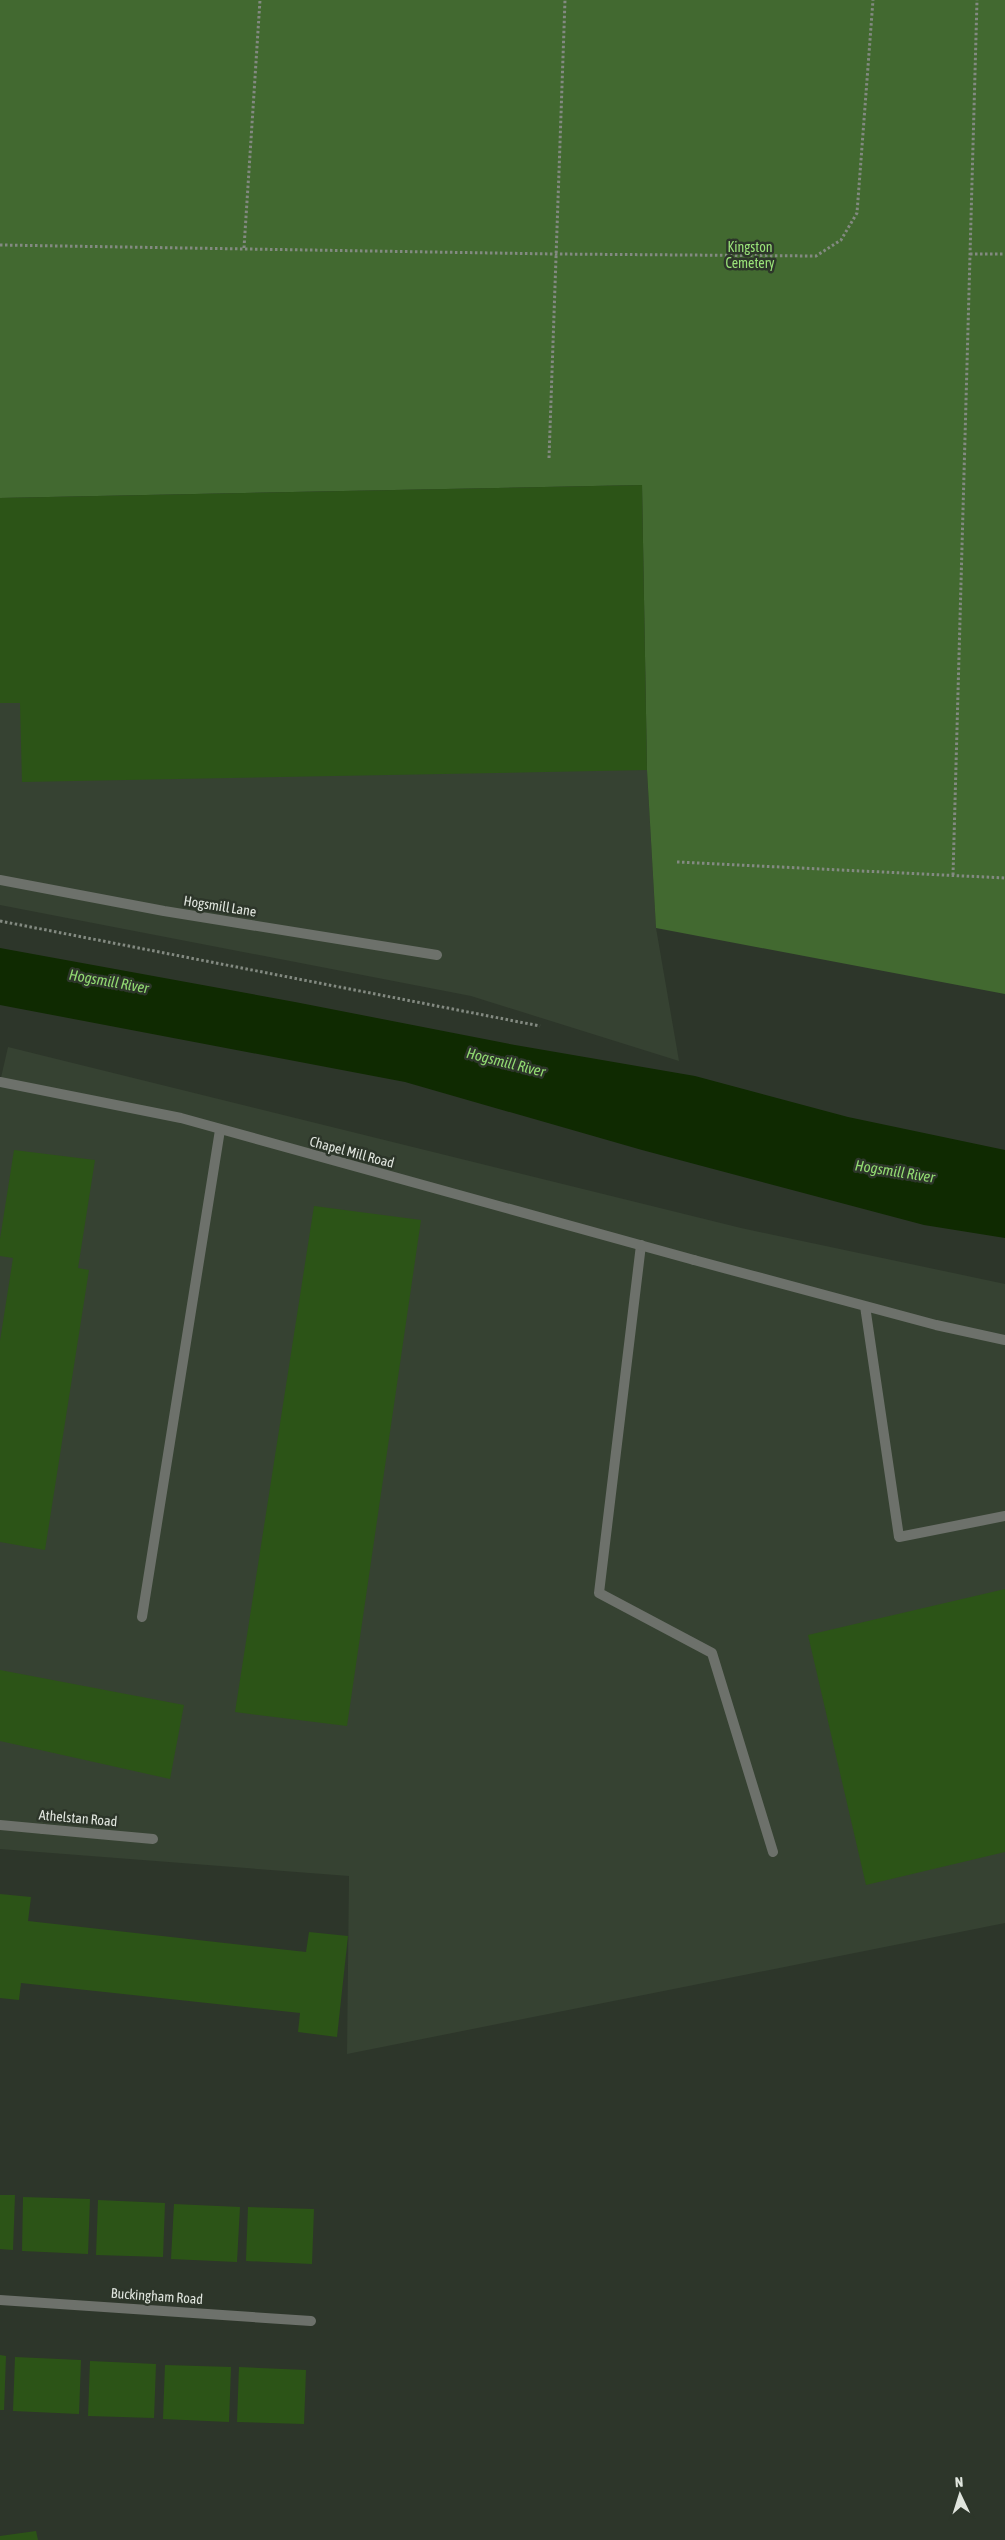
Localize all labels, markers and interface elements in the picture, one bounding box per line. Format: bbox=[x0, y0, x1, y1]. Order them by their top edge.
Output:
park label: Kingston Cemetery bbox=[725, 239, 775, 271]
street label: Hogsmill Lane bbox=[183, 892, 257, 920]
water label: Hogsmill River bbox=[68, 966, 151, 996]
water label: Hogsmill River bbox=[465, 1044, 548, 1080]
street label: Chapel Mill Road bbox=[308, 1133, 396, 1171]
water label: Hogsmill River bbox=[854, 1156, 937, 1186]
street label: Athelstan Road bbox=[38, 1807, 118, 1829]
street label: Buckingham Road bbox=[110, 2285, 204, 2307]
north arrow bbox=[935, 2470, 985, 2520]
text: N bbox=[954, 2474, 964, 2490]

